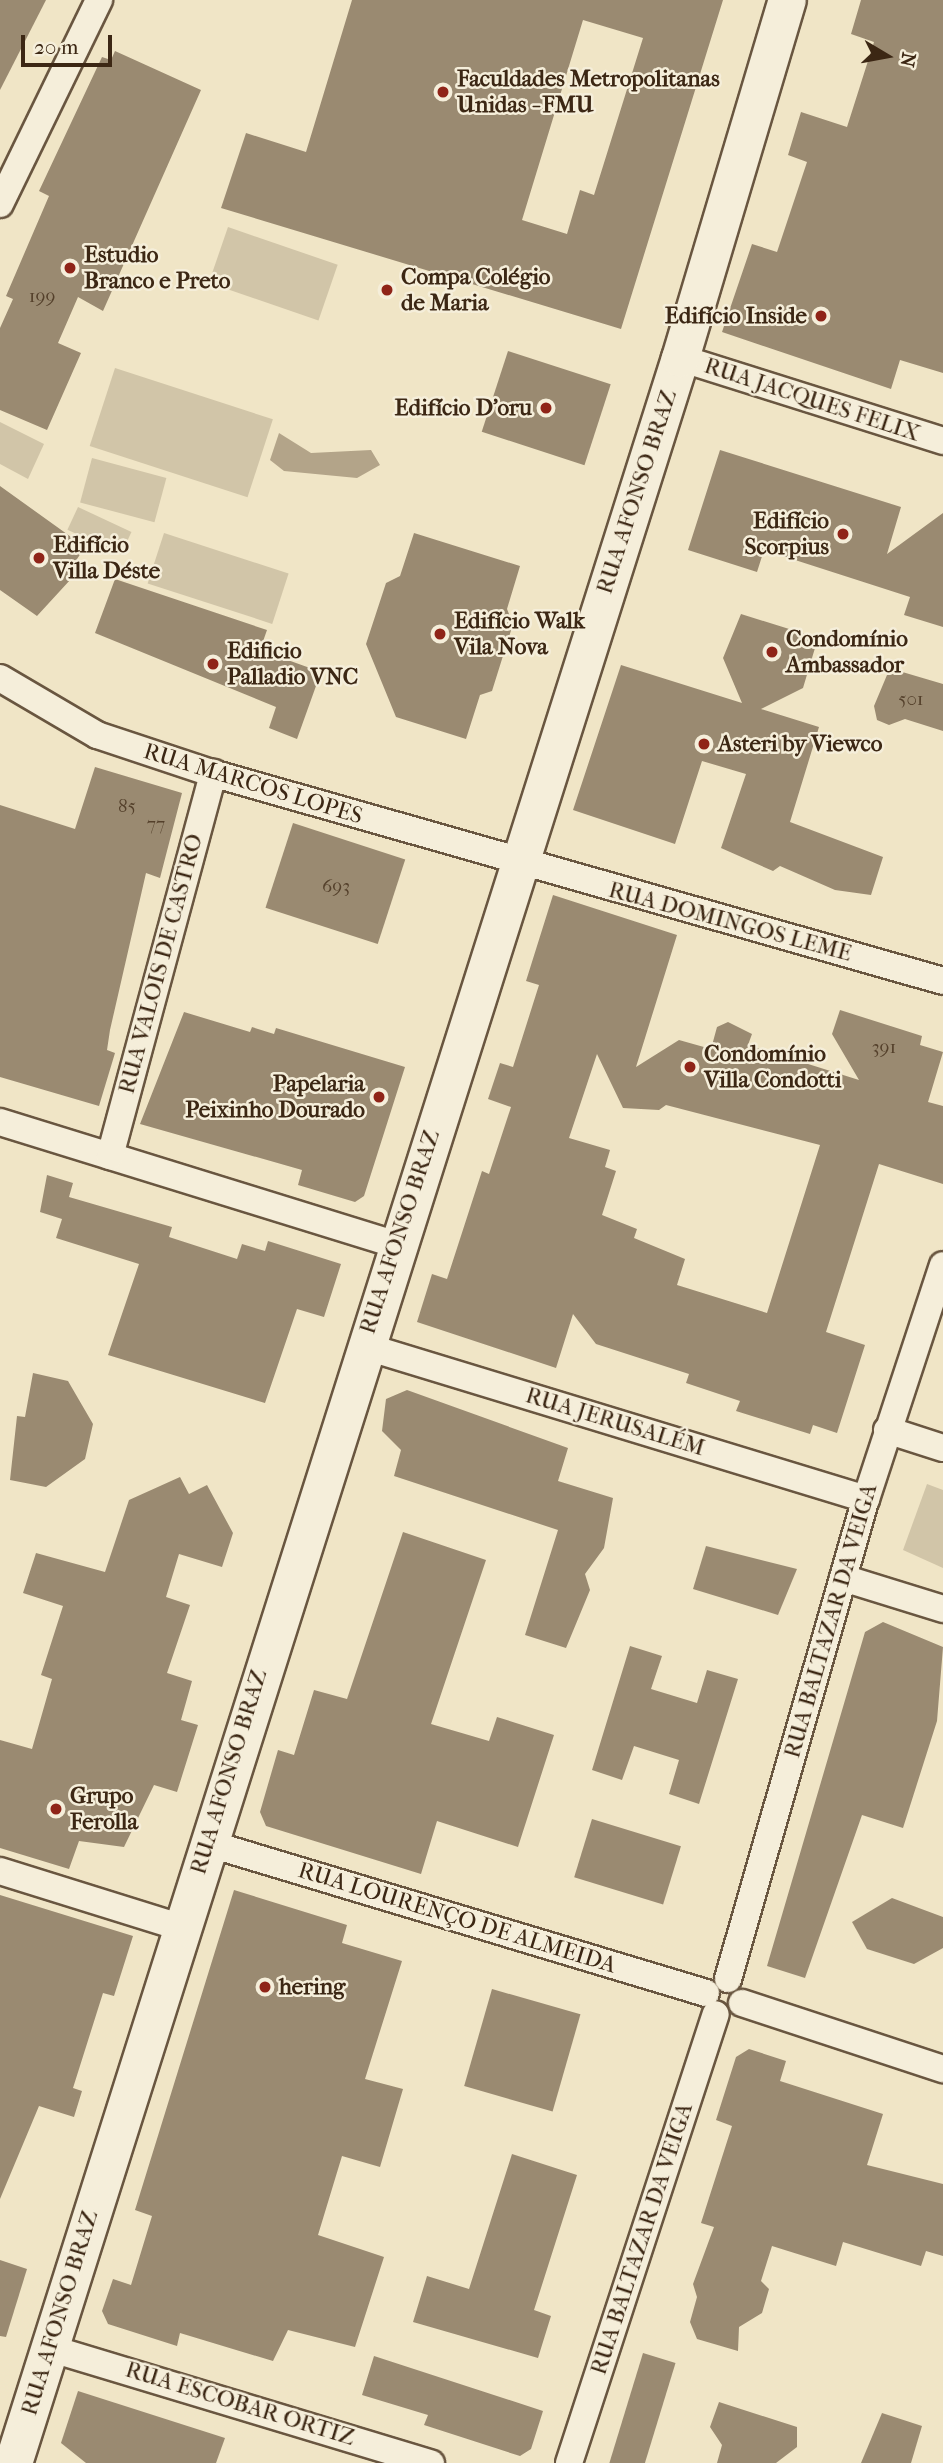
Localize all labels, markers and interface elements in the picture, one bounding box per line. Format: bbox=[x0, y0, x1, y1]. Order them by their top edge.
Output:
scale bar bbox=[24, 21, 116, 65]
north arrow bbox=[852, 21, 922, 91]
text: 20 m bbox=[34, 35, 78, 59]
text: N bbox=[896, 51, 920, 69]
place label: Faculdades Metropolitanas Unidas - FMU bbox=[457, 65, 720, 119]
marker: Faculdades Metropolitanas Unidas - FMU bbox=[435, 84, 451, 100]
place label: Estudio Branco e Preto bbox=[84, 241, 230, 295]
marker: Estudio Branco e Preto bbox=[62, 260, 78, 276]
place label: Compa Colégio de Maria bbox=[401, 263, 550, 317]
marker: Compa Colégio de Maria bbox=[379, 282, 395, 298]
house number: 199 bbox=[29, 286, 55, 308]
place label: Edifício Inside bbox=[665, 302, 807, 330]
marker: Edifício Inside bbox=[813, 308, 829, 324]
street label: RUA JACQUES FELIX bbox=[701, 352, 923, 448]
street label: RUA AFONSO BRAZ bbox=[591, 386, 683, 598]
place label: Edifício D'oru bbox=[394, 394, 532, 422]
marker: Edifício D'oru bbox=[538, 400, 554, 416]
place label: Edifício Scorpius bbox=[745, 507, 829, 561]
marker: Edifício Scorpius bbox=[835, 526, 851, 542]
place label: Edifício Villa Déste bbox=[53, 531, 160, 585]
marker: Edifício Villa Déste bbox=[31, 550, 47, 566]
place label: Edifício Walk Vila Nova bbox=[454, 607, 585, 661]
place label: Condomínio Ambassador bbox=[786, 625, 908, 679]
marker: Edifício Walk Vila Nova bbox=[432, 626, 448, 642]
place label: Edificio Palladio VNC bbox=[227, 637, 358, 691]
marker: Condomínio Ambassador bbox=[764, 644, 780, 660]
marker: Edificio Palladio VNC bbox=[205, 656, 221, 672]
house number: 501 bbox=[898, 689, 924, 711]
place label: Asteri by Viewco bbox=[718, 730, 882, 758]
marker: Asteri by Viewco bbox=[696, 736, 712, 752]
street label: RUA MARCOS LOPES bbox=[140, 738, 366, 830]
house number: 85 bbox=[118, 796, 136, 818]
house number: 77 bbox=[147, 814, 165, 836]
street label: RUA VALOIS DE CASTRO bbox=[113, 831, 209, 1097]
house number: 693 bbox=[322, 876, 350, 898]
street label: RUA DOMINGOS LEME bbox=[605, 876, 855, 968]
house number: 391 bbox=[872, 1037, 896, 1059]
place label: Condomínio Villa Condotti bbox=[704, 1040, 842, 1094]
marker: Condomínio Villa Condotti bbox=[682, 1059, 698, 1075]
place label: Papelaria Peixinho Dourado bbox=[185, 1070, 365, 1124]
marker: Papelaria Peixinho Dourado bbox=[371, 1089, 387, 1105]
street label: RUA AFONSO BRAZ bbox=[354, 1126, 446, 1338]
street label: RUA JERUSALÉM bbox=[522, 1382, 708, 1462]
street label: RUA BALTAZAR DA VEIGA bbox=[779, 1481, 883, 1761]
street label: RUA AFONSO BRAZ bbox=[185, 1666, 273, 1878]
place label: Grupo Ferolla bbox=[70, 1782, 138, 1836]
marker: Grupo Ferolla bbox=[48, 1801, 64, 1817]
street label: RUA LOURENÇO DE ALMEIDA bbox=[295, 1856, 619, 1980]
place label: hering bbox=[279, 1973, 345, 2001]
marker: hering bbox=[257, 1979, 273, 1995]
street label: RUA BALTAZAR DA VEIGA bbox=[585, 2100, 699, 2378]
street label: RUA AFONSO BRAZ bbox=[16, 2207, 104, 2419]
street label: RUA ESCOBAR ORTIZ bbox=[122, 2356, 358, 2452]

